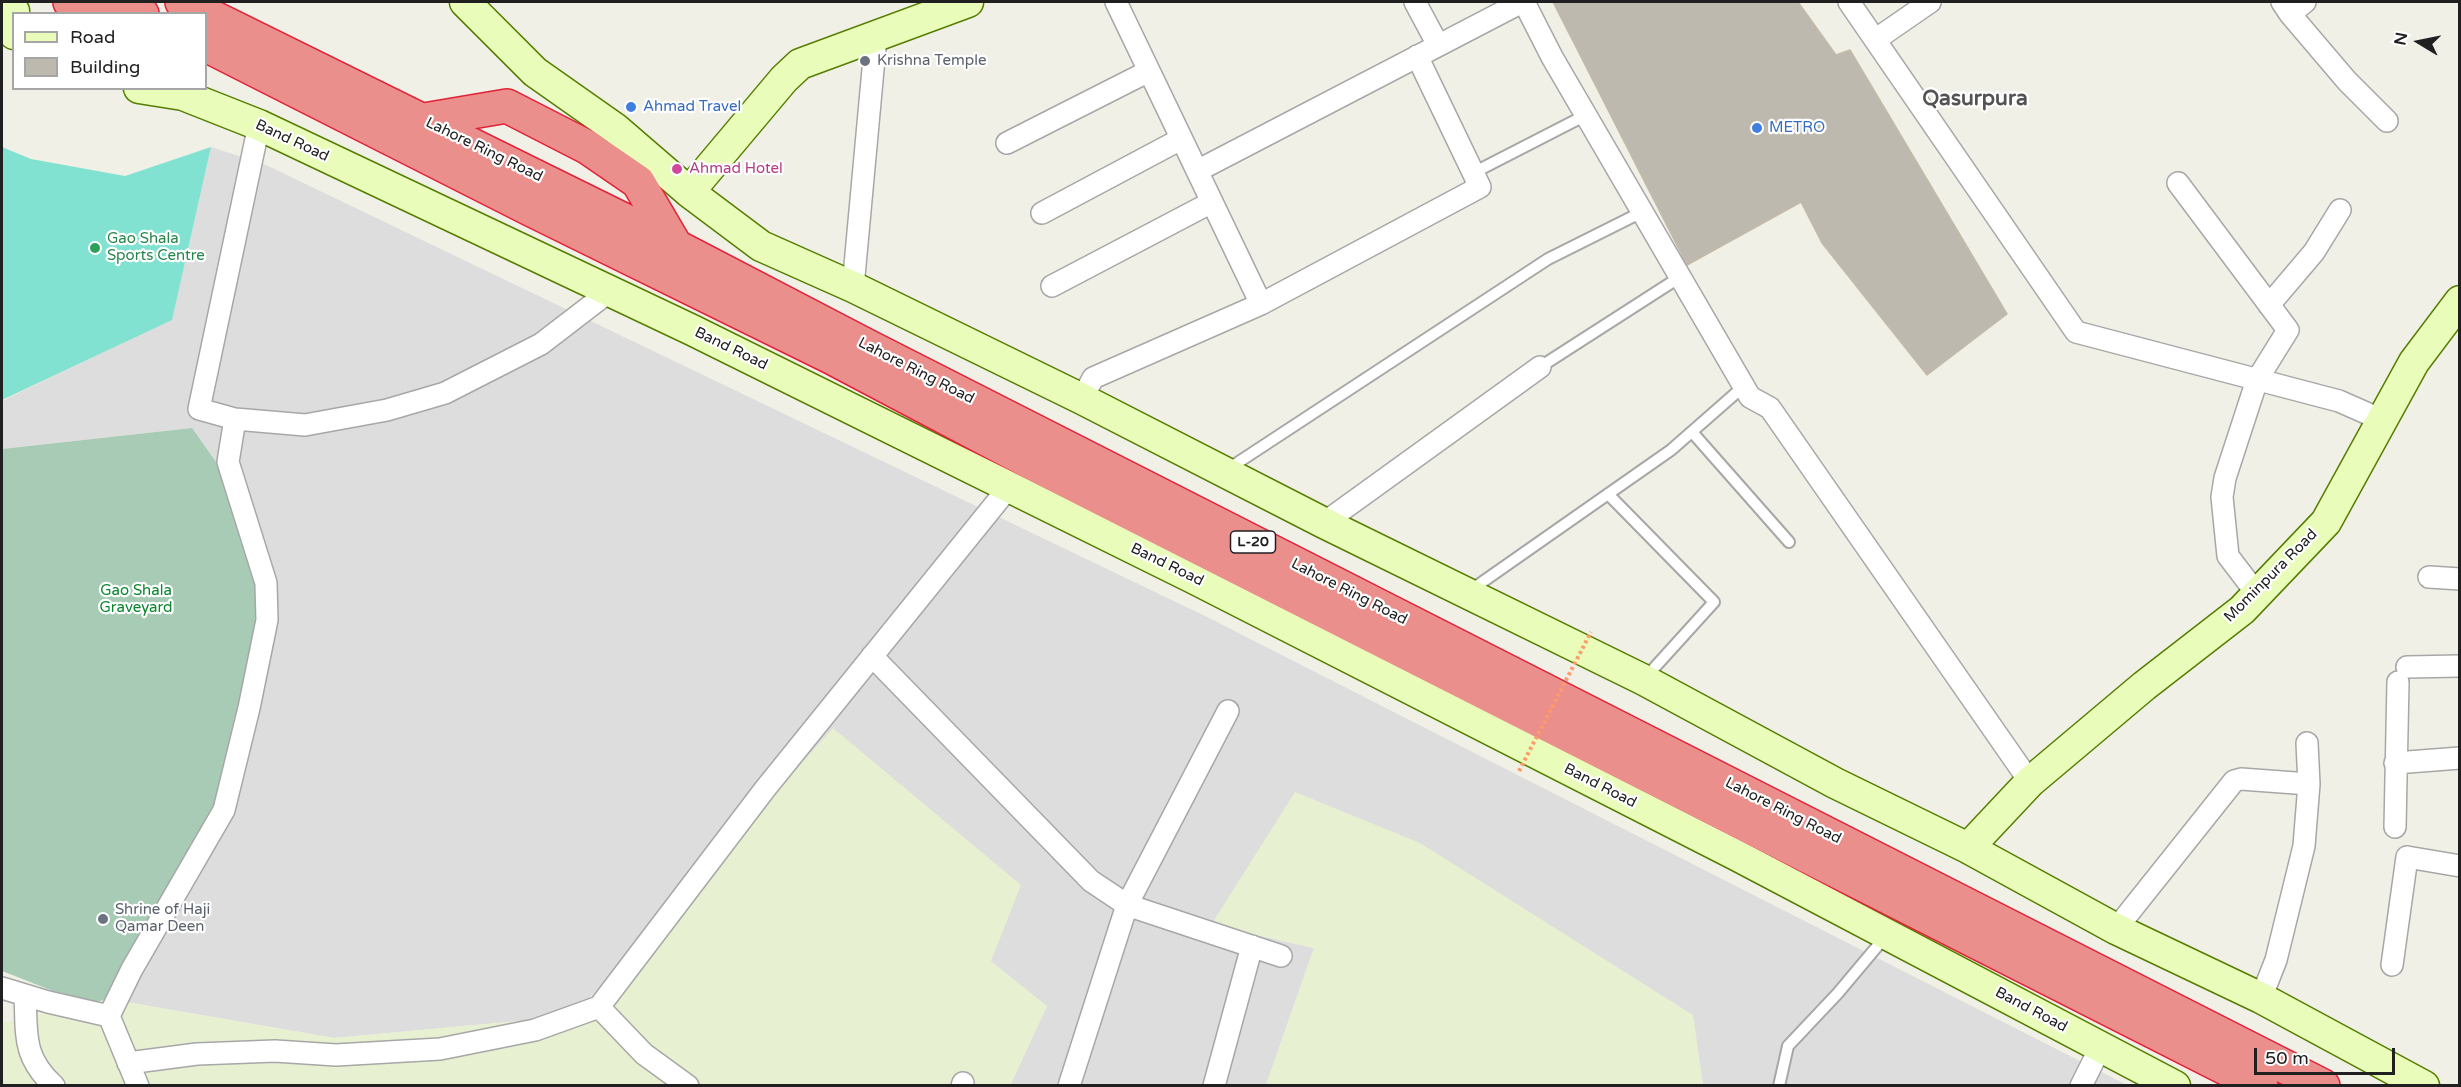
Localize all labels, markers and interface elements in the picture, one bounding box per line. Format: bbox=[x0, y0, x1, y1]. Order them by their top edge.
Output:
legend bbox=[12, 12, 207, 90]
north arrow bbox=[2389, 12, 2449, 72]
text: Road bbox=[70, 26, 115, 48]
text: N bbox=[2390, 31, 2412, 47]
place label: Krishna Temple bbox=[877, 52, 986, 70]
marker: Krishna Temple bbox=[858, 54, 872, 68]
text: Building bbox=[70, 56, 140, 78]
district label: Qasurpura bbox=[1922, 86, 2028, 112]
place label: Ahmad Travel bbox=[643, 98, 741, 116]
marker: Ahmad Travel bbox=[624, 100, 638, 114]
street label: Lahore Ring Road bbox=[423, 114, 545, 186]
street label: Band Road bbox=[252, 116, 332, 166]
place label: METRO bbox=[1769, 119, 1825, 137]
marker: METRO bbox=[1750, 121, 1764, 135]
place label: Ahmad Hotel bbox=[689, 160, 783, 178]
marker: Ahmad Hotel bbox=[670, 162, 684, 176]
place label: Gao Shala Sports Centre bbox=[107, 230, 205, 265]
marker: Gao Shala Sports Centre bbox=[88, 241, 102, 255]
street label: Band Road bbox=[692, 324, 770, 374]
street label: Lahore Ring Road bbox=[855, 334, 977, 408]
street label: Mominpura Road bbox=[2221, 526, 2321, 626]
road number: L-20 bbox=[1230, 531, 1276, 553]
street label: Band Road bbox=[1128, 540, 1206, 590]
street label: Lahore Ring Road bbox=[1288, 555, 1410, 629]
park label: Gao Shala Graveyard bbox=[99, 582, 173, 617]
street label: Band Road bbox=[1561, 760, 1639, 812]
street label: Lahore Ring Road bbox=[1722, 774, 1844, 848]
place label: Shrine of Haji Qamar Deen bbox=[115, 901, 210, 936]
marker: Shrine of Haji Qamar Deen bbox=[96, 912, 110, 926]
street label: Band Road bbox=[1992, 984, 2070, 1036]
scale bar bbox=[2257, 1036, 2398, 1074]
text: 50 m bbox=[2265, 1047, 2309, 1069]

